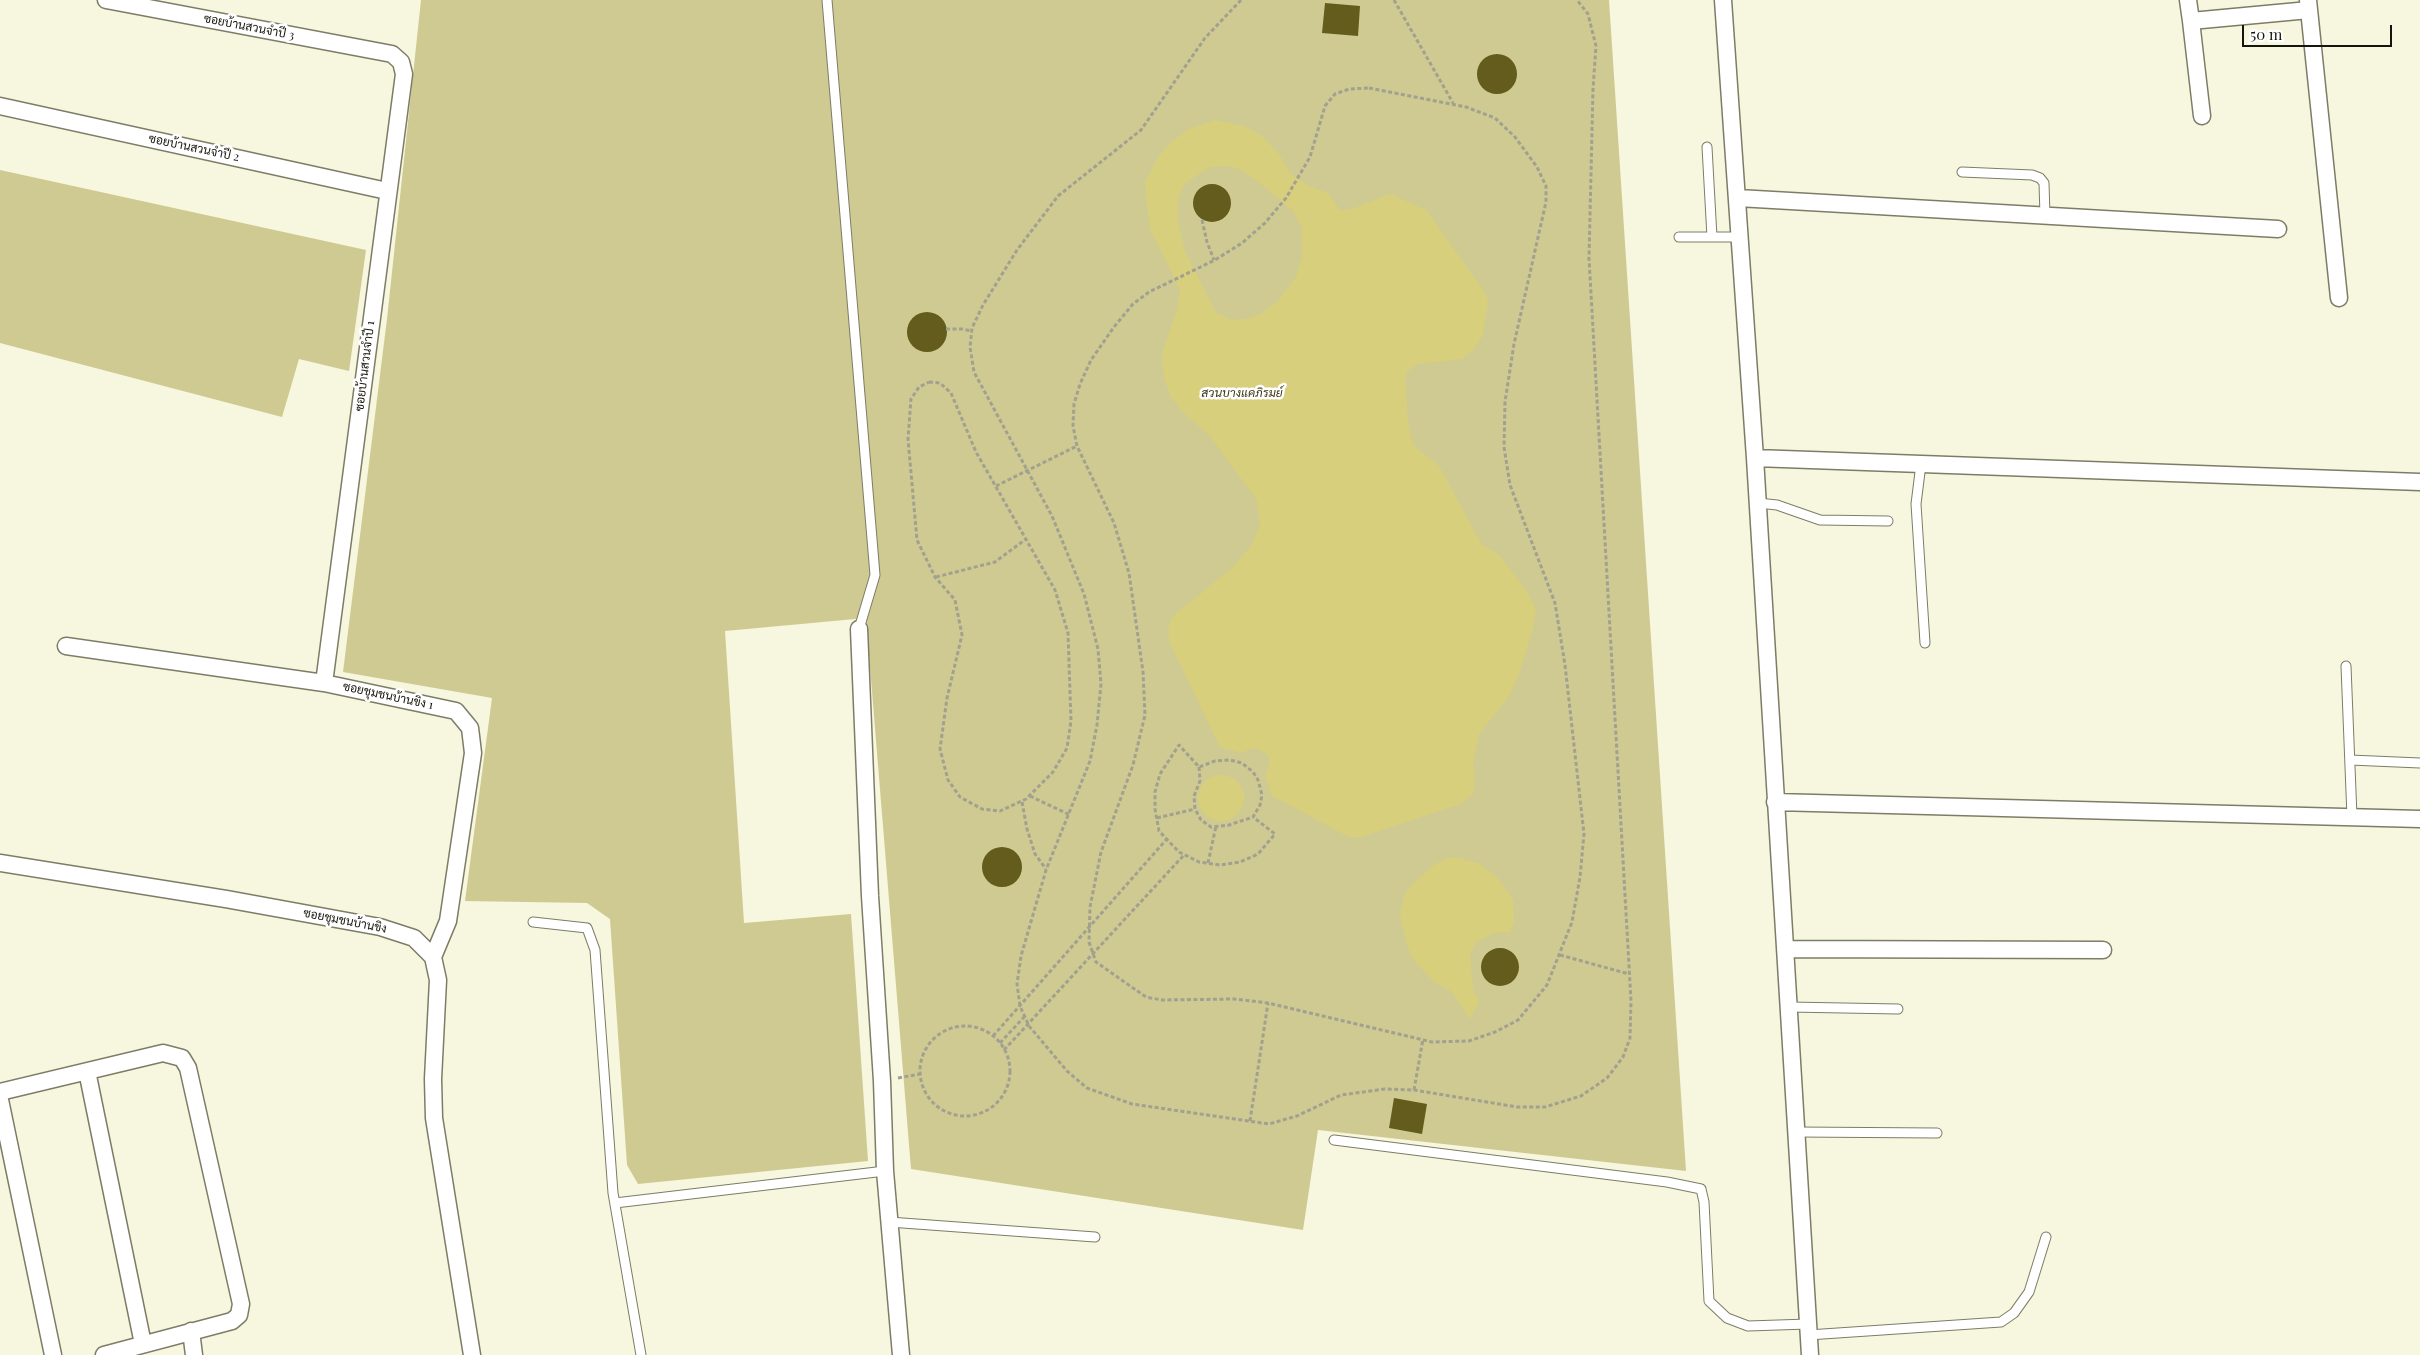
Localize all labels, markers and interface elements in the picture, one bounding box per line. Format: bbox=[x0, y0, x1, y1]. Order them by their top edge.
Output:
street label: ซอยบ้านสวนจำปี 3 bbox=[202, 11, 296, 43]
scale bar bbox=[2245, 15, 2395, 47]
text: 50 m bbox=[2250, 24, 2282, 44]
street label: ซอยบ้านสวนจำปี 2 bbox=[147, 131, 241, 165]
street label: ซอยบ้านสวนจำปี 1 bbox=[352, 320, 378, 412]
park label: สวนบางแคภิรมย์ bbox=[1201, 386, 1283, 400]
street label: ซอยชุมชนบ้านขิง 1 bbox=[341, 679, 435, 713]
street label: ซอยชุมชนบ้านขิง bbox=[302, 906, 388, 936]

